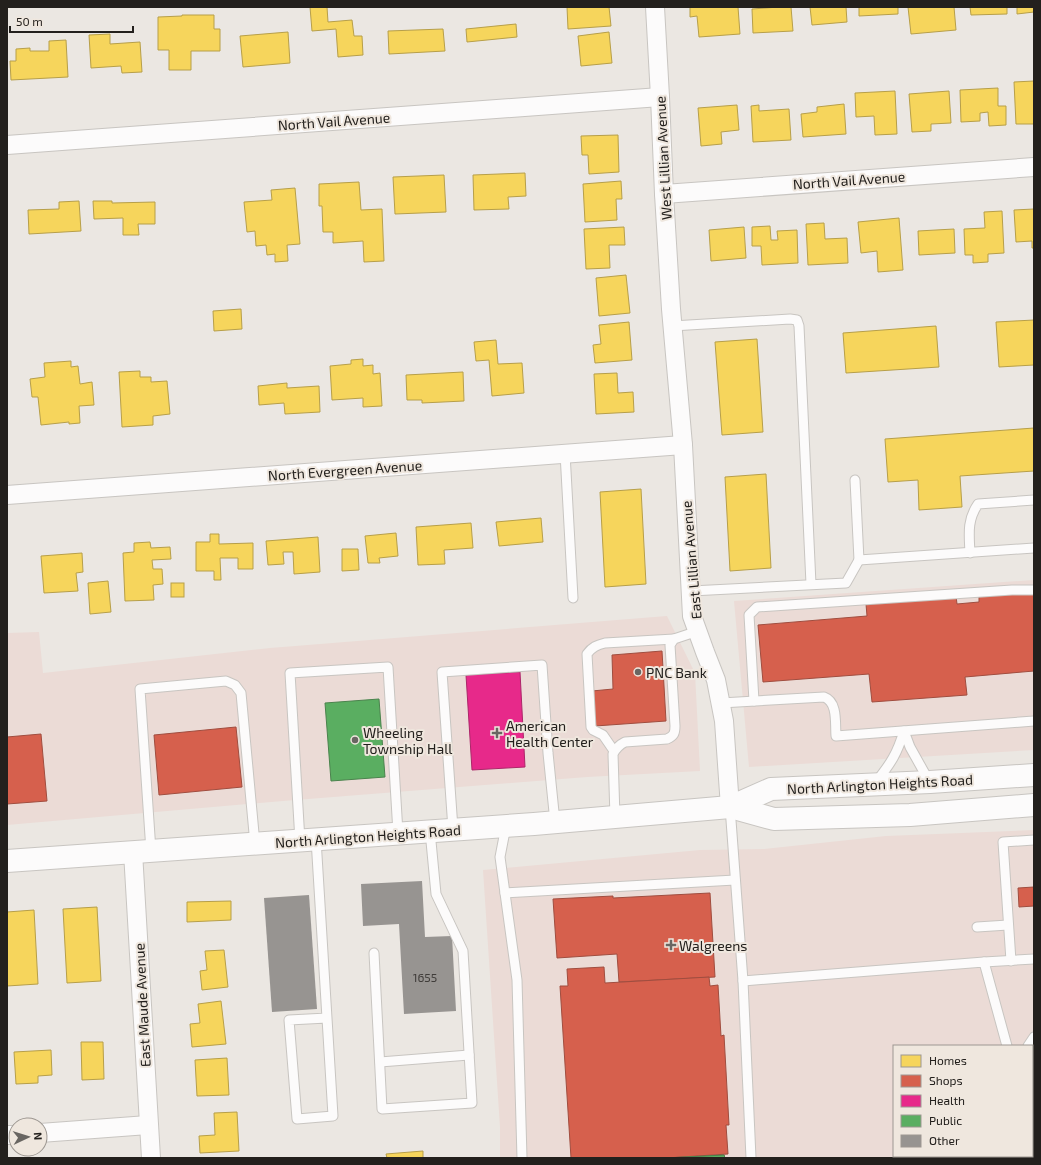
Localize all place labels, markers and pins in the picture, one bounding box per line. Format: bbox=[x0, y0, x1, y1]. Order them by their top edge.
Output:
place label: PNC Bank bbox=[646, 664, 707, 681]
marker: PNC Bank bbox=[633, 667, 643, 677]
place label: American Health Center bbox=[506, 717, 594, 750]
place label: Wheeling Township Hall bbox=[363, 724, 453, 757]
marker: American Health Center bbox=[491, 727, 503, 739]
marker: Wheeling Township Hall bbox=[350, 735, 360, 745]
place label: Walgreens bbox=[679, 937, 747, 954]
marker: Walgreens bbox=[666, 940, 676, 950]

